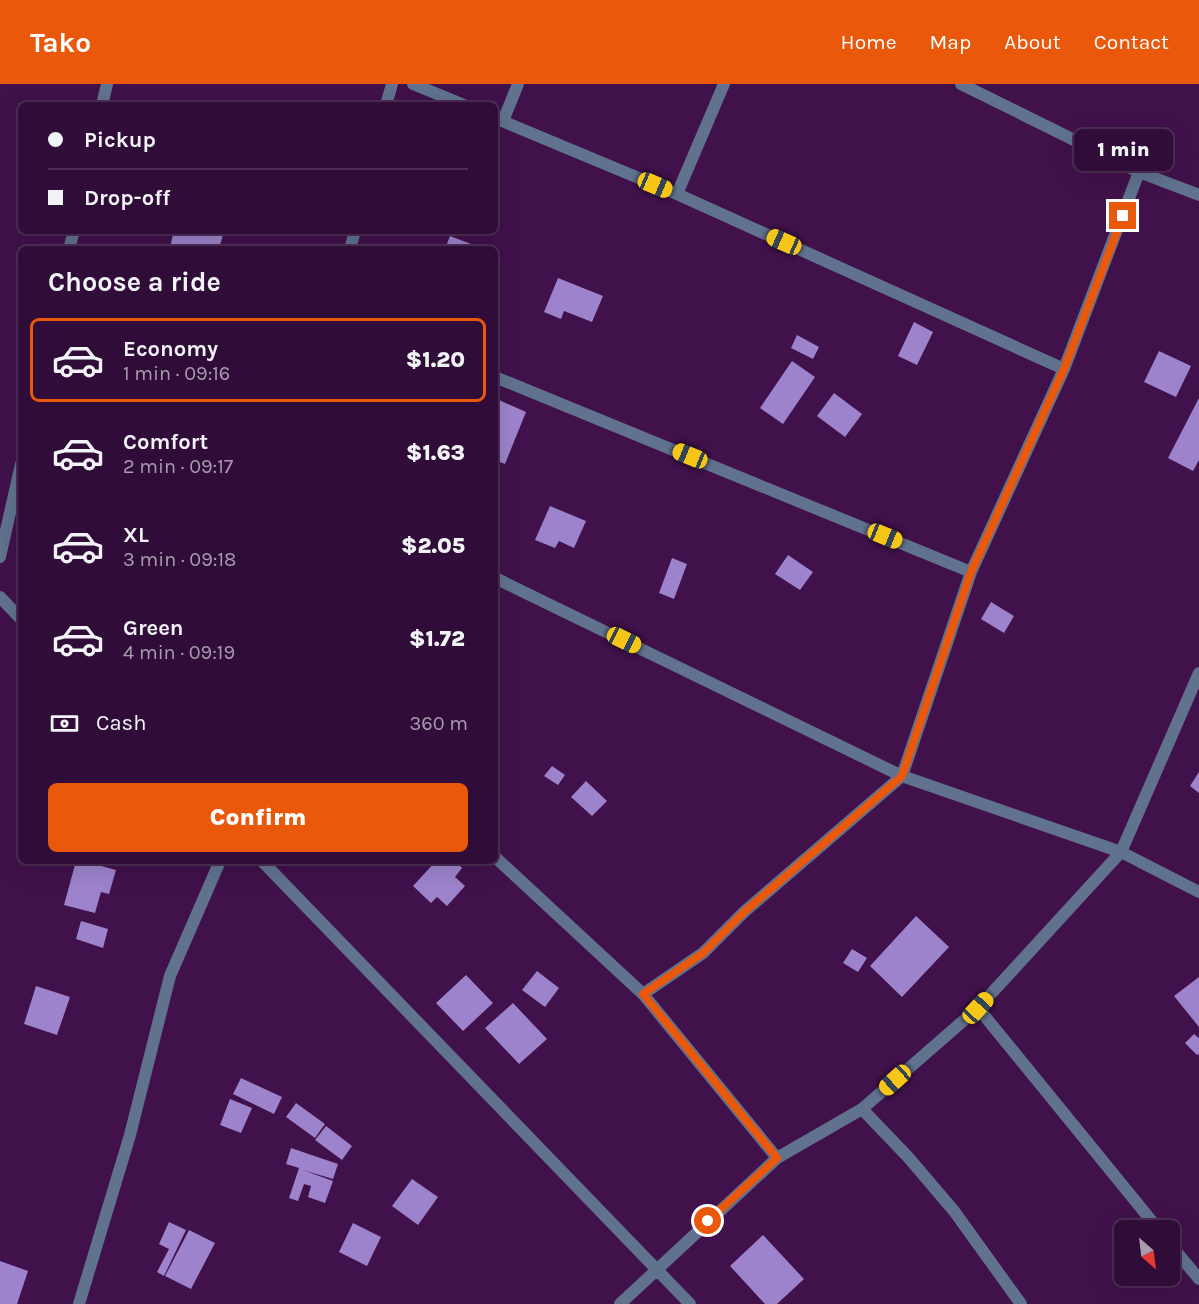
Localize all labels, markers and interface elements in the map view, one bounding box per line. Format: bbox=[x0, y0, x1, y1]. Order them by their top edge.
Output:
text: Tako bbox=[30, 26, 91, 59]
text: Home bbox=[841, 30, 897, 54]
text: Map bbox=[930, 30, 971, 54]
text: About bbox=[1004, 30, 1061, 54]
text: Contact bbox=[1094, 30, 1169, 54]
text: Pickup bbox=[84, 127, 156, 153]
callout: 1 min bbox=[1074, 129, 1172, 171]
text: 1 min bbox=[1097, 138, 1150, 161]
car bbox=[635, 170, 675, 200]
text: Drop-off bbox=[84, 185, 170, 211]
route end bbox=[1109, 202, 1136, 229]
car bbox=[764, 226, 804, 258]
text: Choose a ride bbox=[48, 266, 221, 298]
icon: car bbox=[51, 333, 105, 387]
text: Economy bbox=[123, 336, 218, 362]
text: $1.20 bbox=[406, 347, 465, 373]
text: 1 min · 09:16 bbox=[123, 362, 230, 385]
icon: car bbox=[51, 426, 105, 480]
text: Comfort bbox=[123, 429, 208, 455]
text: $1.63 bbox=[406, 440, 465, 466]
car bbox=[670, 441, 710, 471]
text: 2 min · 09:17 bbox=[123, 455, 233, 478]
icon: car bbox=[51, 519, 105, 573]
car bbox=[865, 521, 905, 551]
text: XL bbox=[123, 522, 149, 548]
text: $2.05 bbox=[401, 533, 465, 559]
text: 3 min · 09:18 bbox=[123, 548, 236, 571]
icon: car bbox=[51, 612, 105, 666]
text: Green bbox=[123, 615, 184, 641]
car bbox=[604, 624, 644, 656]
text: $1.72 bbox=[409, 626, 465, 652]
text: 4 min · 09:19 bbox=[123, 641, 235, 664]
icon: cash bbox=[48, 707, 81, 740]
text: Cash bbox=[96, 710, 146, 736]
text: 360 m bbox=[409, 712, 468, 735]
button: Confirm bbox=[48, 783, 468, 852]
car bbox=[959, 989, 997, 1027]
car bbox=[876, 1061, 914, 1099]
route start bbox=[694, 1207, 721, 1234]
north arrow bbox=[1114, 1220, 1180, 1286]
map controls bbox=[1114, 1220, 1180, 1286]

